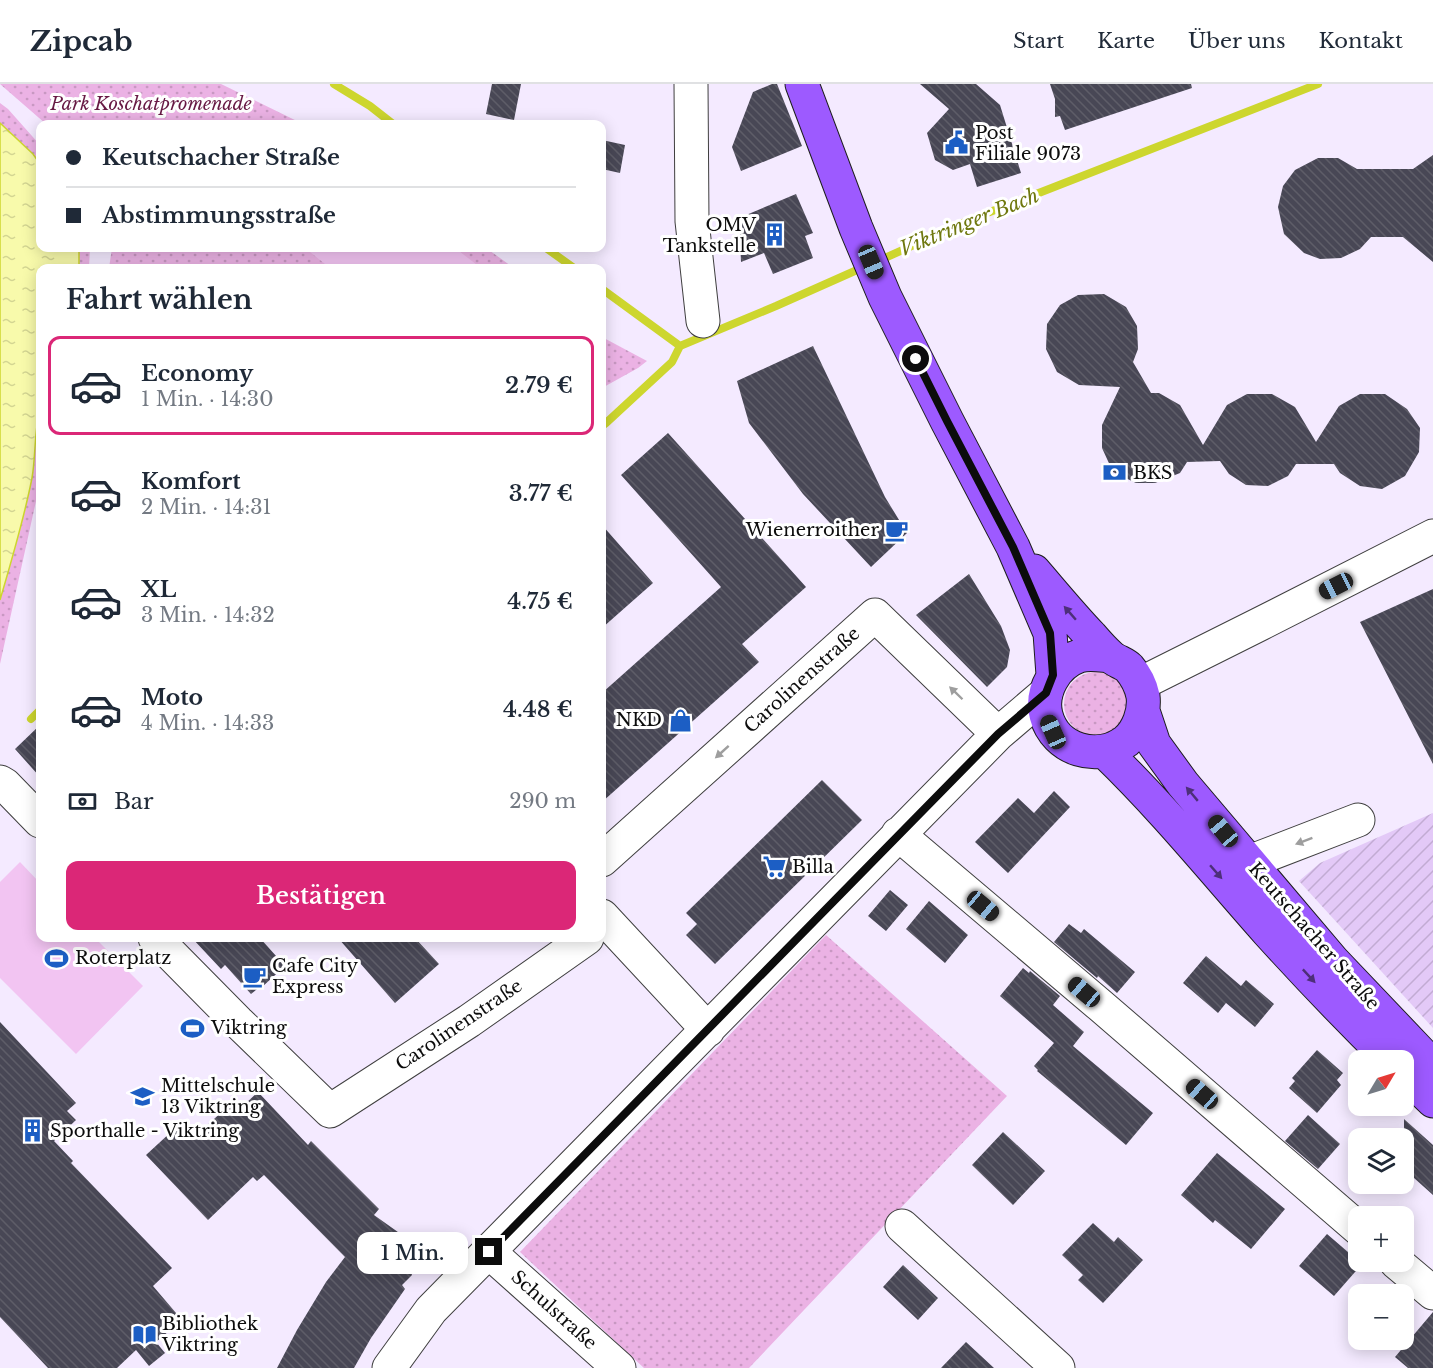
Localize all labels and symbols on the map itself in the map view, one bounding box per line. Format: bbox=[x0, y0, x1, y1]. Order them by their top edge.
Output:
park label: Park Koschatpromenade bbox=[49, 93, 252, 115]
place label: Post Filiale 9073 bbox=[975, 122, 1081, 165]
public building icon: Post Filiale 9073 bbox=[944, 130, 970, 156]
water label: Viktringer Bach bbox=[896, 183, 1042, 261]
place label: OMV Tankstelle bbox=[663, 214, 757, 257]
building icon: OMV Tankstelle bbox=[761, 222, 787, 248]
car bbox=[856, 242, 886, 282]
route start bbox=[902, 345, 929, 372]
bank icon: BKS bbox=[1102, 460, 1128, 486]
place label: BKS bbox=[1133, 462, 1172, 484]
cafe icon: Wienerroither bbox=[884, 517, 910, 543]
place label: Wienerroither bbox=[745, 519, 879, 541]
car bbox=[1316, 570, 1356, 602]
one-way arrow bbox=[1064, 605, 1077, 621]
street label: Carolinenstraße bbox=[740, 622, 864, 738]
one-way arrow bbox=[950, 687, 964, 701]
shop icon: NKD bbox=[667, 707, 693, 733]
place label: NKD bbox=[616, 709, 662, 731]
car bbox=[1037, 712, 1069, 752]
one-way arrow bbox=[715, 745, 730, 758]
one-way arrow bbox=[1185, 786, 1198, 802]
car bbox=[1205, 811, 1241, 851]
one-way arrow bbox=[1294, 836, 1312, 846]
supermarket icon: Billa bbox=[761, 854, 787, 880]
place label: Billa bbox=[792, 856, 834, 878]
street label: Keutschacher Straße bbox=[1244, 858, 1384, 1014]
one-way arrow bbox=[1209, 864, 1222, 879]
car bbox=[963, 888, 1003, 924]
sports icon: Roterplatz bbox=[44, 945, 70, 971]
place label: Roterplatz bbox=[75, 947, 171, 969]
place label: Cafe City Express bbox=[272, 955, 358, 998]
cafe icon: Cafe City Express bbox=[241, 963, 267, 989]
one-way arrow bbox=[1302, 968, 1315, 983]
car bbox=[1064, 974, 1104, 1010]
street label: Carolinenstraße bbox=[392, 975, 526, 1075]
sports icon: Viktring bbox=[180, 1015, 206, 1041]
place label: Viktring bbox=[210, 1017, 287, 1039]
north arrow bbox=[1348, 1050, 1414, 1116]
place label: Mittelschule 13 Viktring bbox=[161, 1075, 275, 1118]
car bbox=[1183, 1075, 1221, 1113]
school or university icon: Mittelschule 13 Viktring bbox=[130, 1083, 156, 1109]
building icon: Sporthalle - Viktring bbox=[19, 1118, 45, 1144]
place label: Sporthalle - Viktring bbox=[50, 1120, 239, 1142]
callout: 1 Min. bbox=[357, 1231, 468, 1273]
route end bbox=[475, 1238, 502, 1265]
street label: Schulstraße bbox=[507, 1266, 601, 1354]
place label: Bibliothek Viktring bbox=[161, 1313, 258, 1356]
library icon: Bibliothek Viktring bbox=[131, 1321, 157, 1347]

